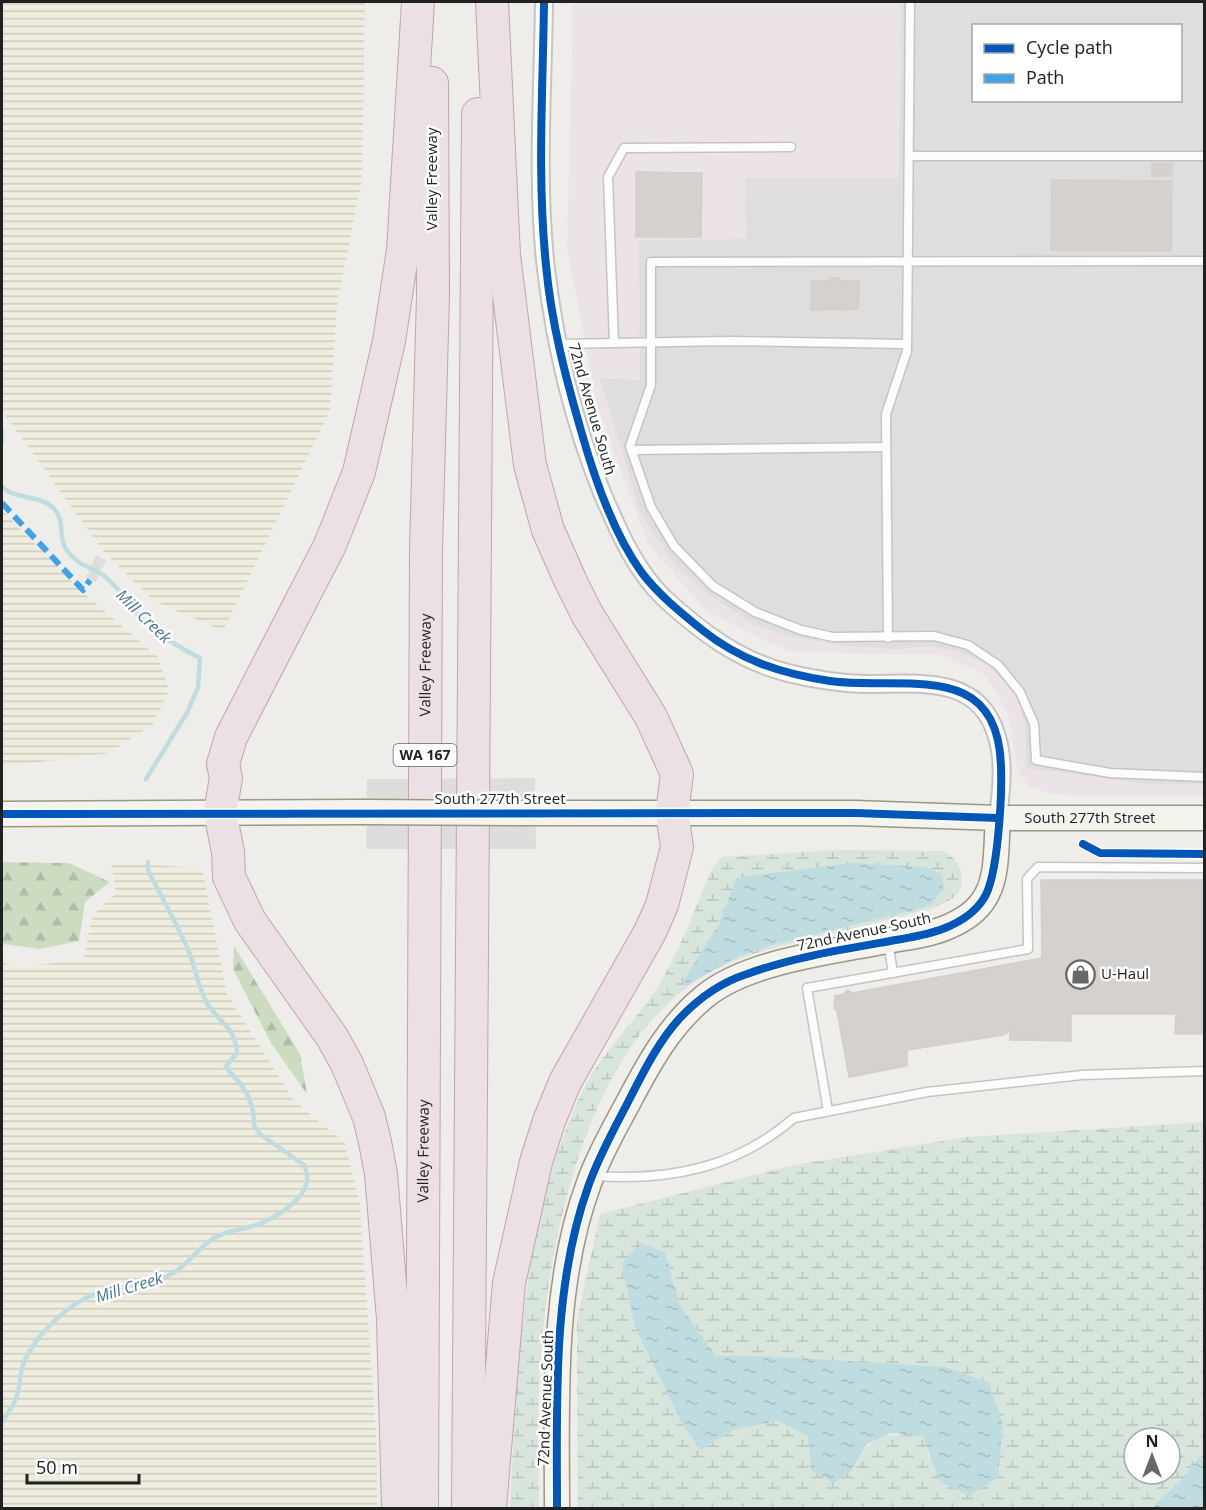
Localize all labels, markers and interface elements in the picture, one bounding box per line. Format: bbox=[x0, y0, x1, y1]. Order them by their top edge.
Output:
legend bbox=[972, 24, 1182, 102]
text: Cycle path bbox=[1026, 35, 1113, 59]
text: Path bbox=[1026, 65, 1064, 89]
street label: Valley Freeway bbox=[421, 127, 441, 230]
street label: 72nd Avenue South bbox=[565, 340, 621, 477]
water label: Mill Creek bbox=[111, 584, 177, 649]
street label: Valley Freeway bbox=[414, 613, 435, 717]
road number: WA 167 bbox=[394, 744, 456, 766]
street label: South 277th Street bbox=[435, 788, 565, 808]
street label: South 277th Street bbox=[1024, 807, 1155, 827]
street label: 72nd Avenue South bbox=[795, 907, 933, 955]
shop icon: U-Haul bbox=[1064, 958, 1096, 990]
place label: U-Haul bbox=[1101, 963, 1149, 983]
street label: Valley Freeway bbox=[412, 1099, 433, 1203]
water label: Mill Creek bbox=[93, 1266, 166, 1308]
street label: 72nd Avenue South bbox=[533, 1329, 557, 1467]
north arrow bbox=[1122, 1426, 1182, 1486]
text: N bbox=[1145, 1430, 1159, 1452]
scale bar bbox=[27, 1447, 140, 1485]
text: 50 m bbox=[36, 1455, 78, 1479]

